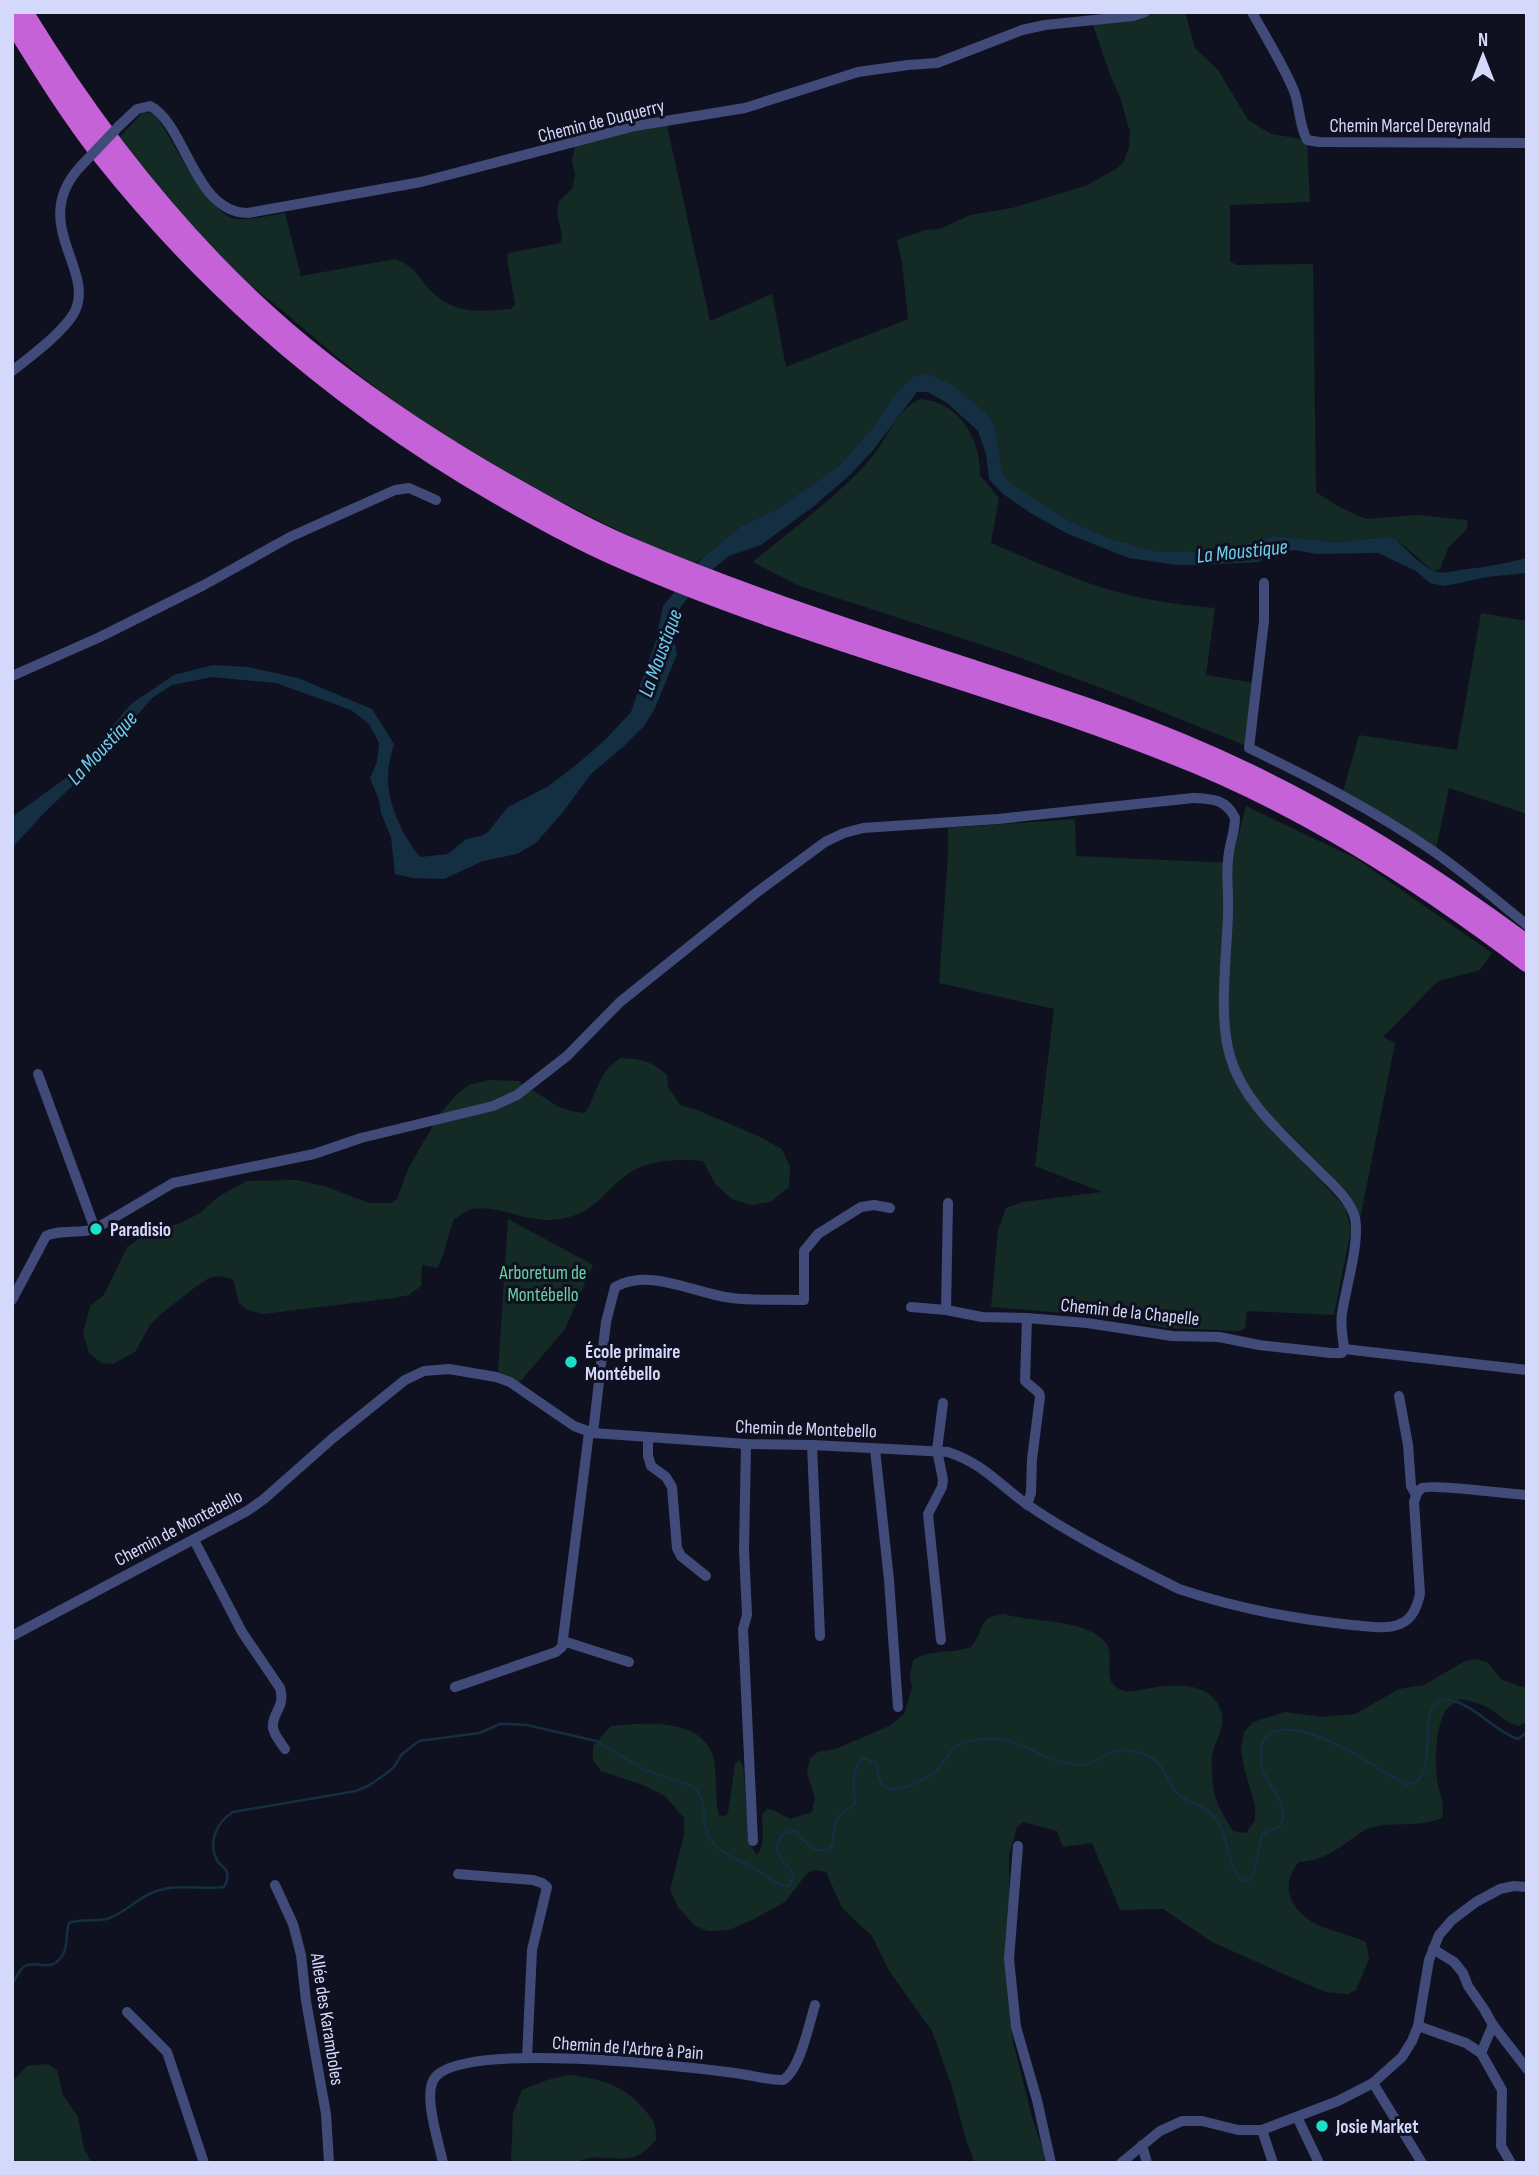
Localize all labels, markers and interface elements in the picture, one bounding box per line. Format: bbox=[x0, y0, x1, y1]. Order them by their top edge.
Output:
north arrow bbox=[1448, 21, 1518, 91]
text: N bbox=[1478, 29, 1488, 52]
street label: Chemin de Duquerry bbox=[536, 94, 668, 148]
street label: Chemin Marcel Dereynald bbox=[1329, 115, 1491, 138]
water label: La Moustique bbox=[1195, 534, 1289, 569]
water label: La Moustique bbox=[633, 606, 688, 700]
water label: La Moustique bbox=[62, 706, 143, 790]
place label: Paradisio bbox=[110, 1219, 171, 1242]
marker: Paradisio bbox=[88, 1221, 104, 1237]
park label: Arboretum de Montébello bbox=[499, 1262, 586, 1307]
street label: Chemin de la Chapelle bbox=[1059, 1294, 1200, 1331]
place label: École primaire Montébello bbox=[585, 1341, 680, 1386]
marker: École primaire Montébello bbox=[563, 1354, 579, 1370]
street label: Chemin de Montebello bbox=[735, 1416, 877, 1443]
street label: Chemin de Montebello bbox=[111, 1485, 247, 1572]
street label: Allée des Karamboles bbox=[305, 1951, 348, 2087]
street label: Chemin de l'Arbre à Pain bbox=[551, 2032, 704, 2065]
place label: Josie Market bbox=[1335, 2116, 1418, 2139]
marker: Josie Market bbox=[1314, 2118, 1330, 2134]

